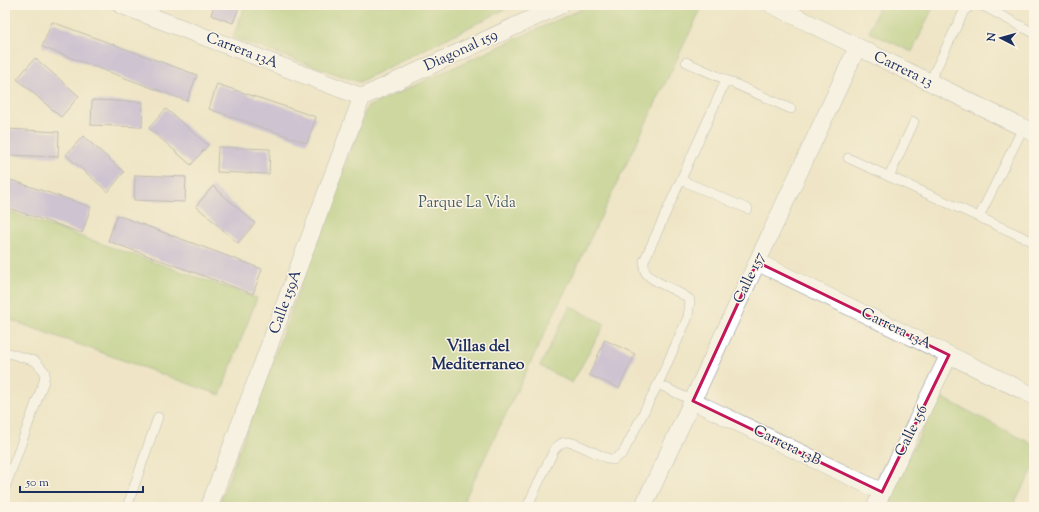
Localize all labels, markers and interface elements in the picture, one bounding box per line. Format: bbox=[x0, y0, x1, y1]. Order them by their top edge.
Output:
north arrow bbox=[981, 18, 1021, 58]
street label: Diagonal 159 bbox=[421, 25, 501, 77]
street label: Carrera 13A bbox=[203, 28, 281, 74]
text: N bbox=[984, 32, 1000, 43]
street label: Carrera 13 bbox=[870, 47, 936, 93]
park label: Parque La Vida bbox=[418, 193, 516, 214]
street label: Calle 157 bbox=[729, 248, 771, 307]
street label: Calle 159A bbox=[265, 267, 307, 337]
street label: Carrera 13A bbox=[857, 303, 935, 355]
district label: Villas del Mediterraneo bbox=[431, 336, 525, 377]
street label: Calle 156 bbox=[891, 402, 933, 460]
street label: Carrera 13B bbox=[750, 421, 825, 472]
scale bar bbox=[20, 468, 143, 494]
text: 50 m bbox=[25, 474, 49, 492]

